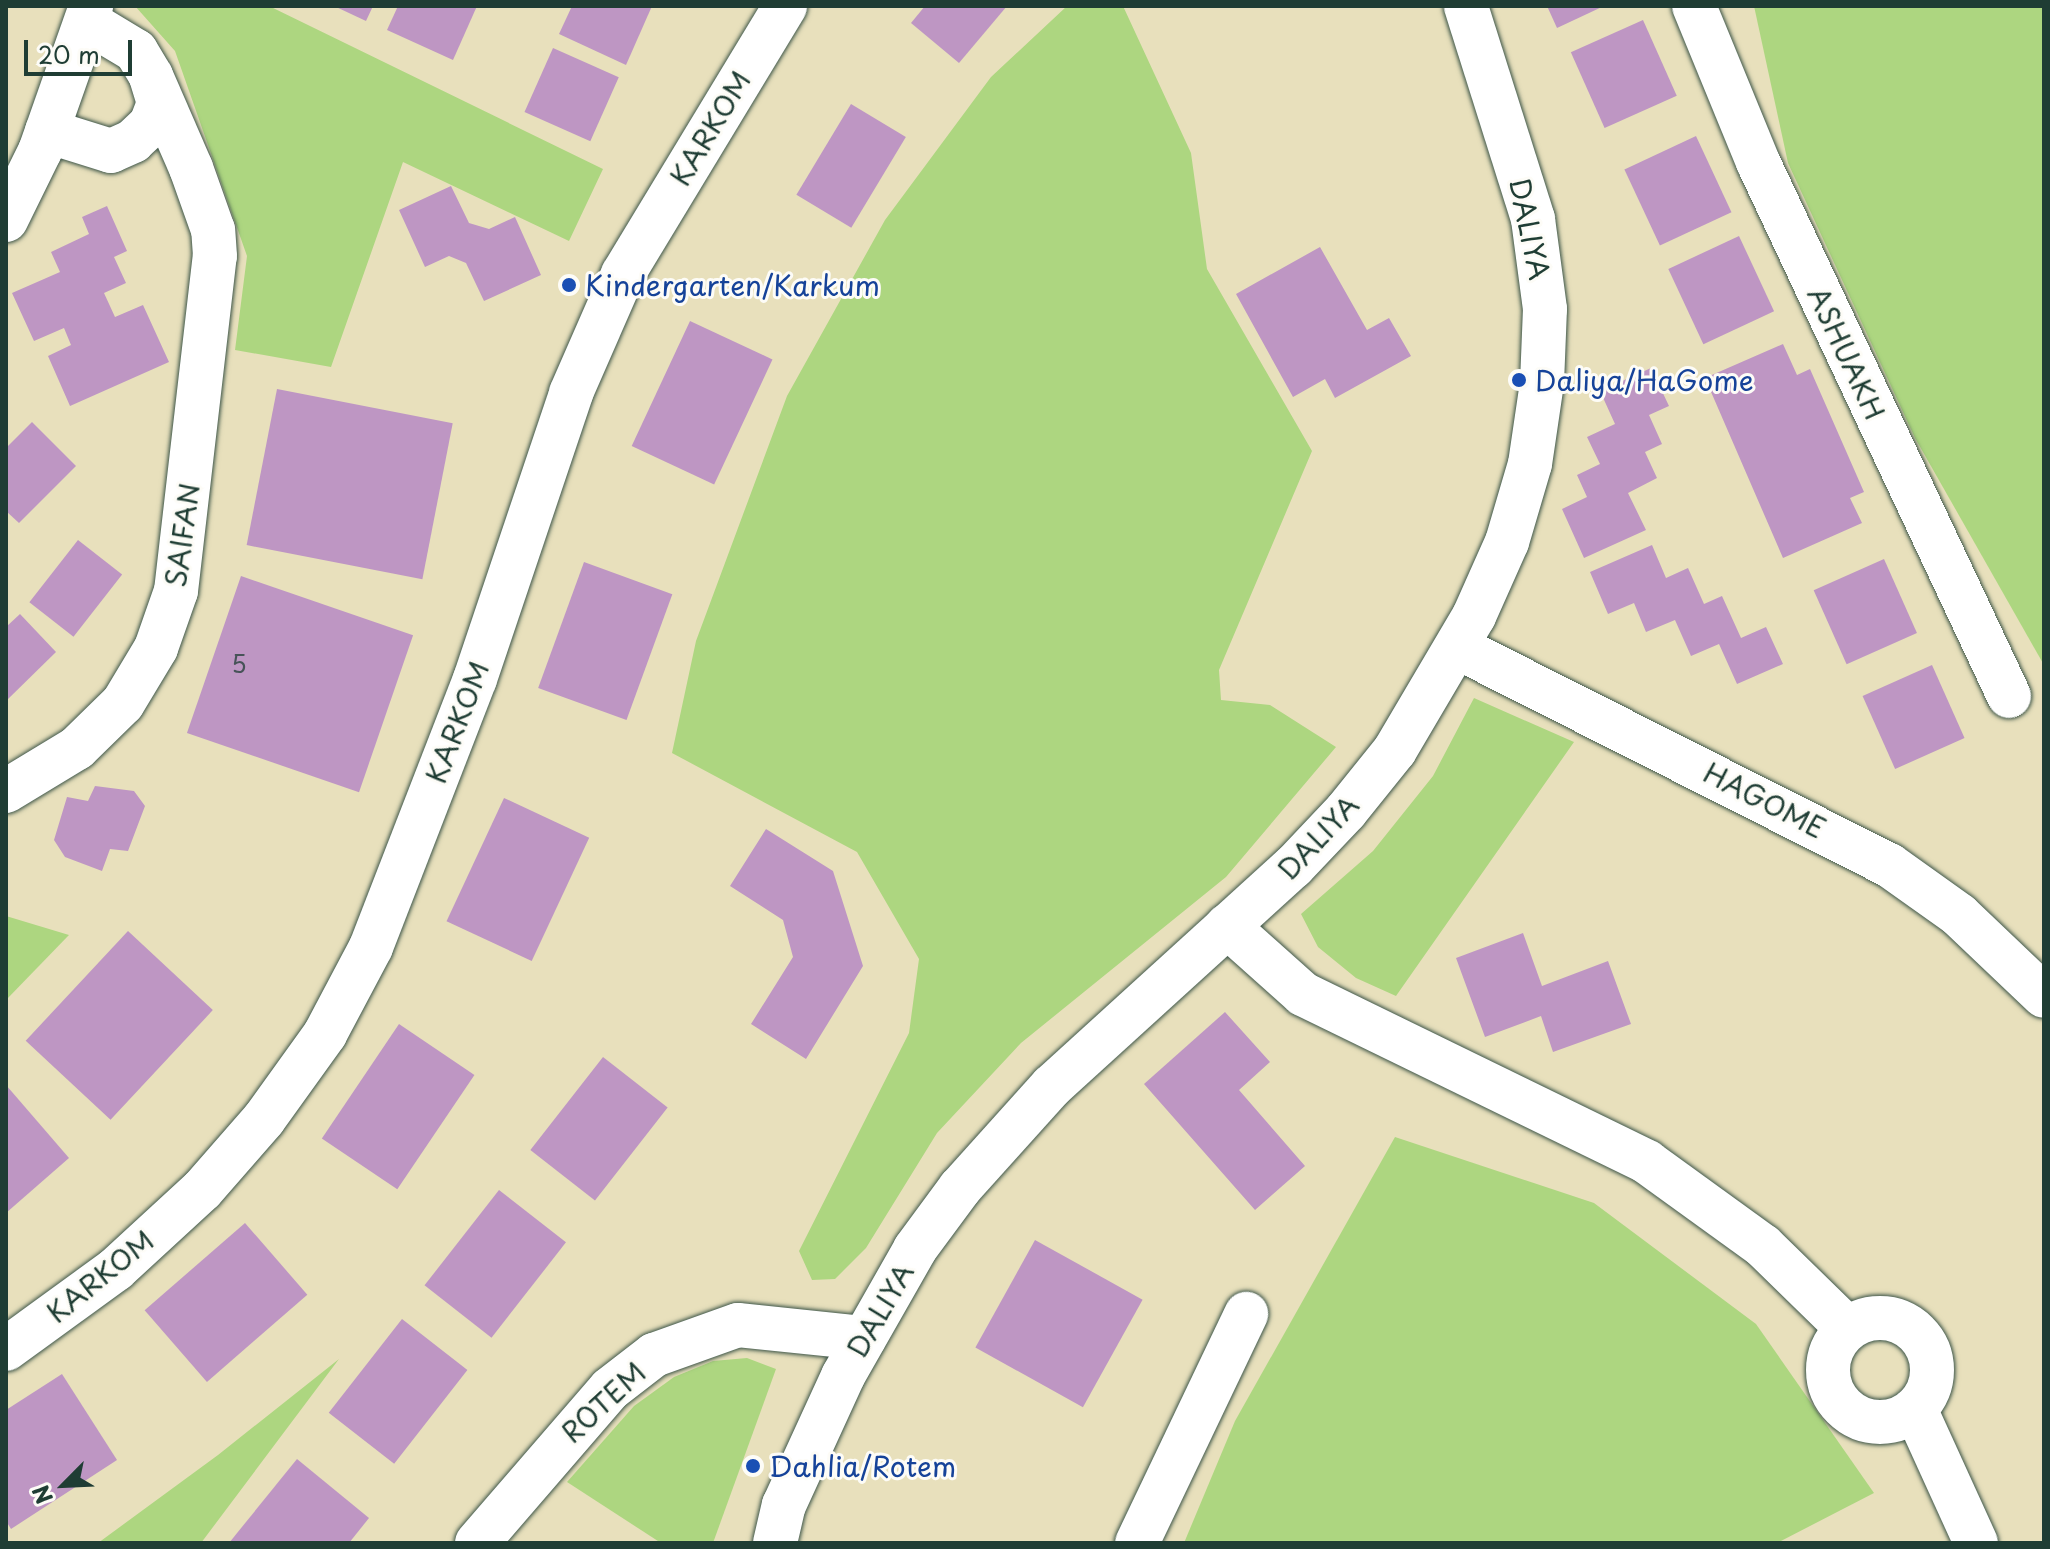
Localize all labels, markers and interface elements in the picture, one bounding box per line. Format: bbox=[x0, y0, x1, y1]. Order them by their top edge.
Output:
scale bar bbox=[28, 24, 136, 74]
text: 20 m bbox=[38, 36, 100, 72]
street label: KARKOM bbox=[663, 65, 757, 191]
street label: DALIYA bbox=[1503, 175, 1557, 283]
place label: Kindergarten/Karkum bbox=[585, 268, 880, 302]
marker: Kindergarten/Karkum bbox=[560, 276, 578, 294]
street label: ASHUAKH bbox=[1802, 281, 1892, 425]
place label: Daliya/HaGome bbox=[1535, 363, 1754, 397]
marker: Daliya/HaGome bbox=[1510, 371, 1528, 389]
street label: SAIFAN bbox=[158, 481, 206, 589]
house number: 5 bbox=[231, 650, 247, 678]
street label: KARKOM bbox=[418, 656, 496, 788]
street label: HAGOME bbox=[1698, 755, 1832, 845]
street label: DALIYA bbox=[1271, 788, 1365, 886]
street label: KARKOM bbox=[40, 1223, 160, 1329]
street label: DALIYA bbox=[840, 1257, 920, 1363]
street label: ROTEM bbox=[554, 1355, 652, 1449]
north arrow bbox=[24, 1445, 104, 1525]
place label: Dahlia/Rotem bbox=[769, 1449, 956, 1483]
marker: Dahlia/Rotem bbox=[744, 1457, 762, 1475]
text: N bbox=[23, 1480, 60, 1510]

